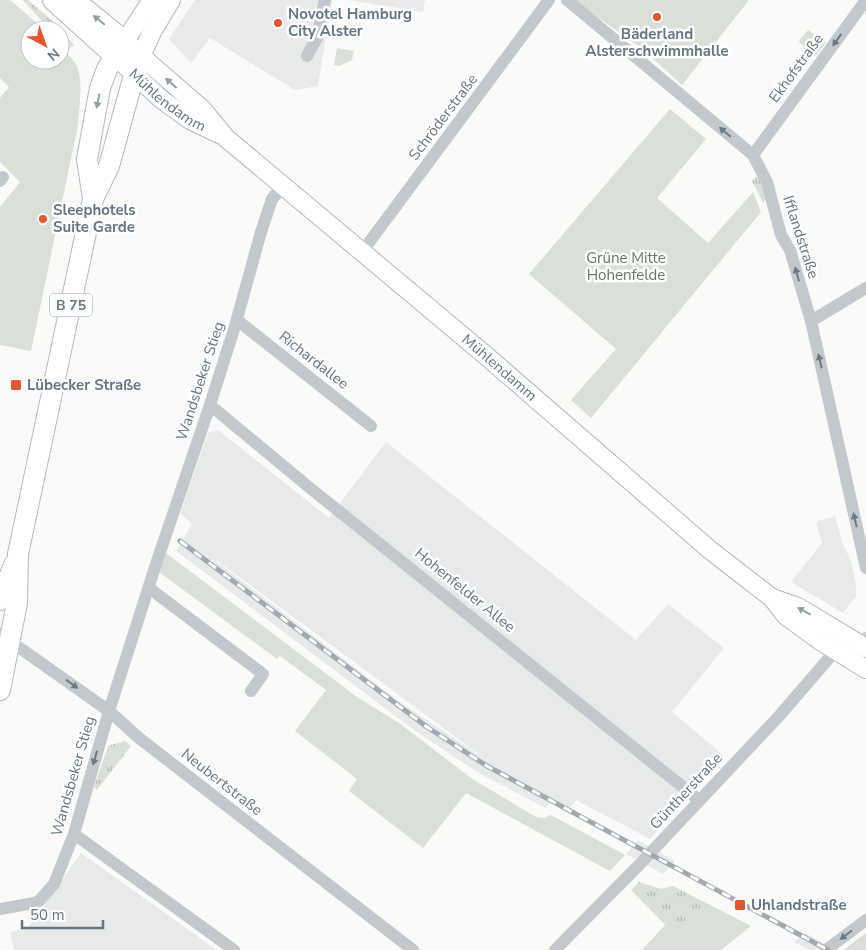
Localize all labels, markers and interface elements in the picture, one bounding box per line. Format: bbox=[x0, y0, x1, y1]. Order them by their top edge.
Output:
place label: Novotel Hamburg City Alster bbox=[288, 4, 412, 41]
marker: Bäderland Alsterschwimmhalle bbox=[651, 11, 663, 23]
one-way arrow bbox=[93, 15, 106, 26]
marker: Novotel Hamburg City Alster bbox=[272, 17, 284, 29]
north arrow bbox=[20, 20, 70, 70]
place label: Bäderland Alsterschwimmhalle bbox=[585, 24, 729, 61]
street label: Ekhofstraße bbox=[764, 29, 828, 107]
one-way arrow bbox=[832, 33, 842, 47]
text: N bbox=[43, 44, 63, 65]
street label: Mühlendamm bbox=[124, 64, 209, 136]
street label: Schröderstraße bbox=[404, 70, 482, 164]
one-way arrow bbox=[165, 77, 178, 88]
one-way arrow bbox=[93, 94, 101, 110]
one-way arrow bbox=[720, 126, 732, 138]
street label: Ifflandstraße bbox=[778, 193, 824, 281]
place label: Sleephotels Suite Garde bbox=[53, 200, 136, 237]
marker: Sleephotels Suite Garde bbox=[37, 213, 49, 225]
park label: Grüne Mitte Hohenfelde bbox=[586, 248, 666, 285]
one-way arrow bbox=[793, 266, 801, 281]
road number: B 75 bbox=[50, 294, 92, 316]
street label: Wandsbeker Stieg bbox=[171, 319, 229, 443]
street label: Richardallee bbox=[275, 326, 353, 394]
street label: Mühlendamm bbox=[458, 330, 541, 405]
one-way arrow bbox=[816, 354, 824, 369]
place label: Lübecker Straße bbox=[27, 375, 141, 395]
marker: Lübecker Straße bbox=[9, 378, 23, 392]
one-way arrow bbox=[851, 513, 859, 528]
street label: Hohenfelder Allee bbox=[411, 543, 519, 637]
one-way arrow bbox=[797, 607, 811, 615]
one-way arrow bbox=[65, 679, 78, 689]
street label: Wandsbeker Stieg bbox=[46, 714, 100, 838]
street label: Neubertstraße bbox=[177, 744, 267, 820]
street label: Güntherstraße bbox=[645, 748, 727, 834]
one-way arrow bbox=[91, 751, 99, 766]
place label: Uhlandstraße bbox=[751, 895, 847, 915]
scale bar bbox=[22, 898, 104, 930]
marker: Uhlandstraße bbox=[733, 898, 747, 912]
text: 50 m bbox=[30, 905, 65, 925]
one-way arrow bbox=[839, 930, 853, 940]

